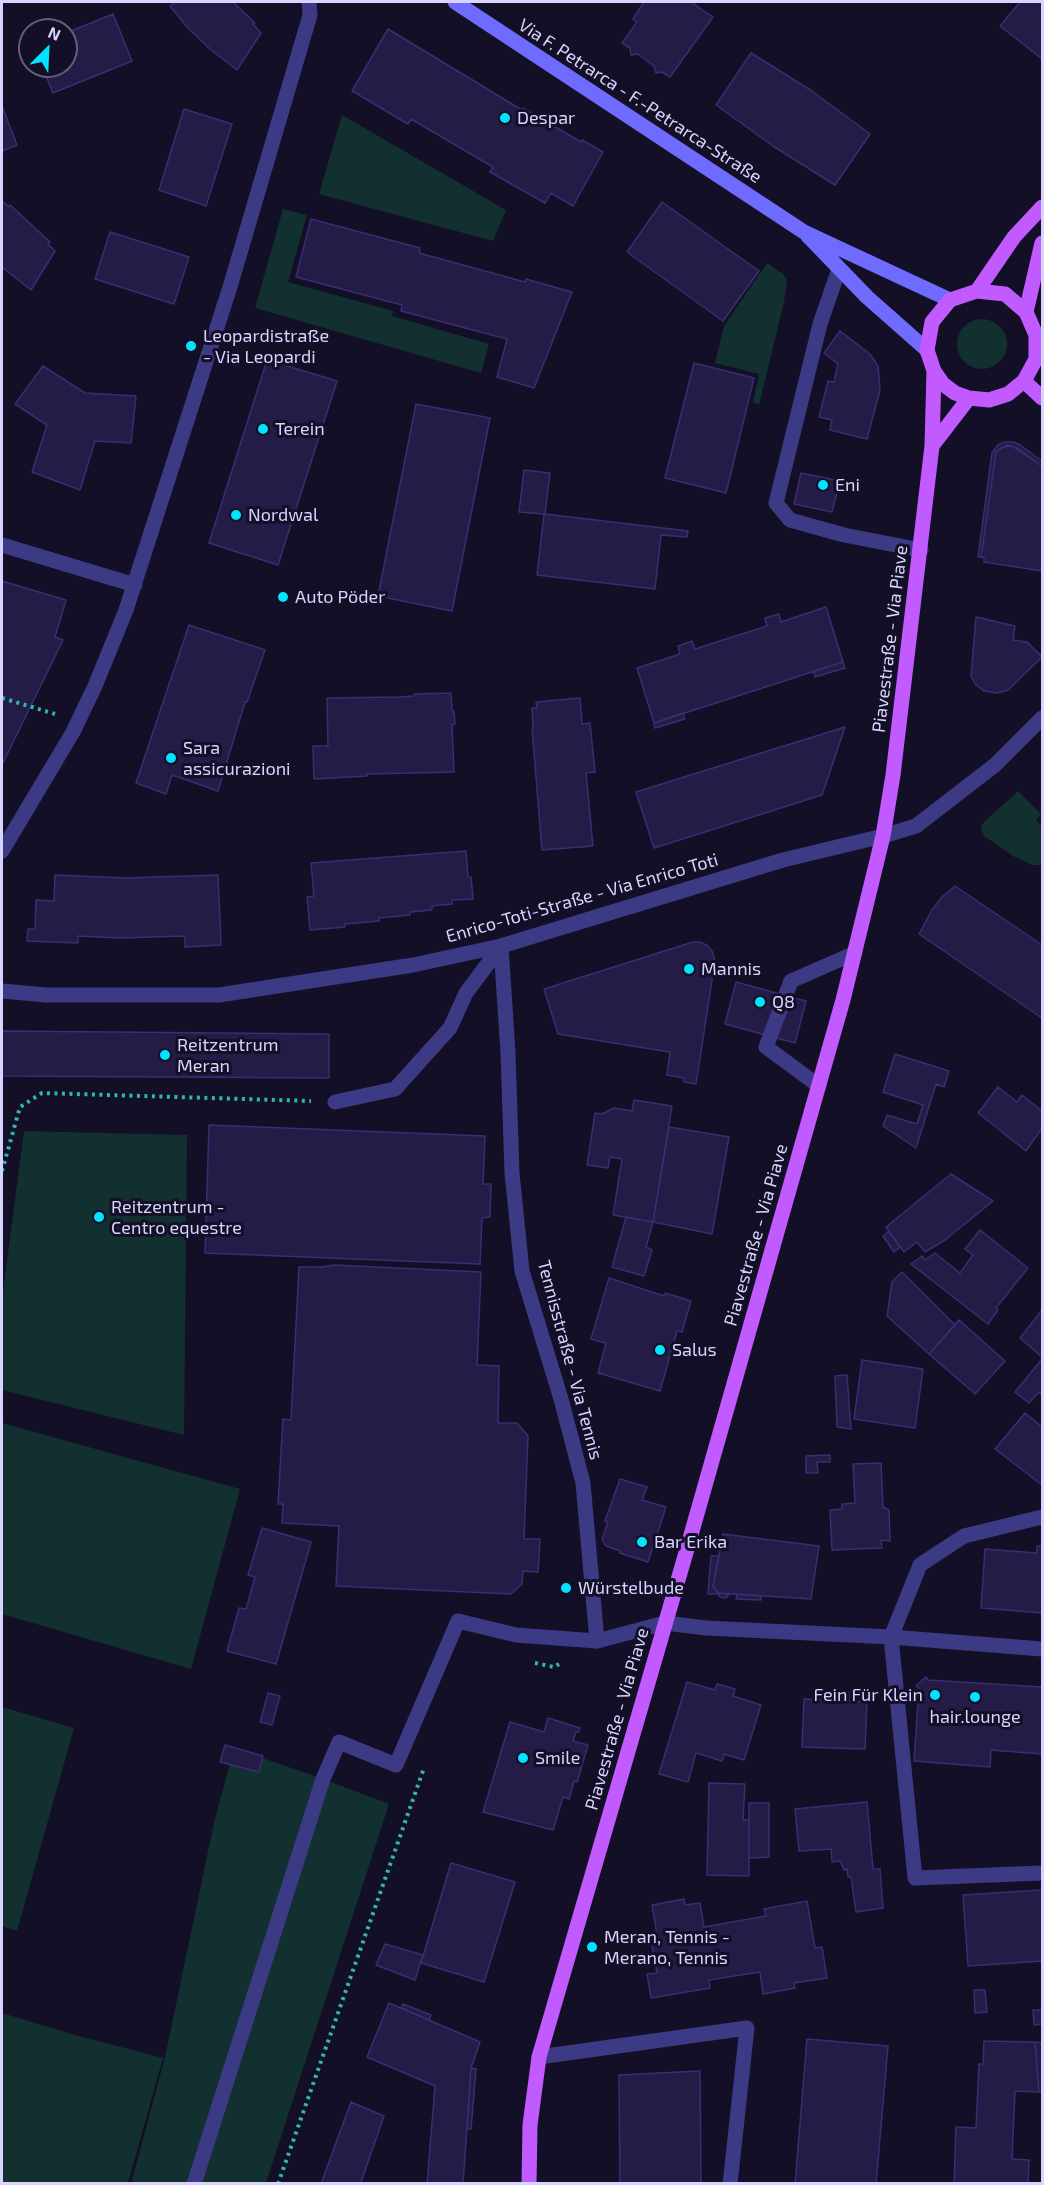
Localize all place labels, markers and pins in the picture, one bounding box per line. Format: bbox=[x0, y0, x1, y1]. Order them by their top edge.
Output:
place label: Despar bbox=[517, 107, 575, 129]
marker: Despar bbox=[498, 111, 512, 125]
place label: Leopardistraße - Via Leopardi bbox=[203, 325, 329, 368]
marker: Leopardistraße - Via Leopardi bbox=[184, 339, 198, 353]
place label: Terein bbox=[275, 418, 325, 440]
marker: Terein bbox=[256, 422, 270, 436]
place label: Eni bbox=[835, 474, 860, 496]
marker: Eni bbox=[816, 478, 830, 492]
place label: Nordwal bbox=[248, 504, 318, 526]
marker: Nordwal bbox=[229, 508, 243, 522]
place label: Auto Pöder bbox=[295, 586, 385, 608]
marker: Auto Pöder bbox=[276, 590, 290, 604]
place label: Sara assicurazioni bbox=[183, 737, 291, 780]
marker: Sara assicurazioni bbox=[164, 751, 178, 765]
place label: Mannis bbox=[701, 958, 761, 980]
marker: Mannis bbox=[682, 962, 696, 976]
place label: Q8 bbox=[772, 991, 795, 1013]
marker: Q8 bbox=[753, 995, 767, 1009]
place label: Reitzentrum Meran bbox=[177, 1034, 278, 1076]
marker: Reitzentrum Meran bbox=[158, 1048, 172, 1062]
place label: Reitzentrum - Centro equestre bbox=[111, 1196, 242, 1238]
marker: Reitzentrum - Centro equestre bbox=[92, 1210, 106, 1224]
place label: Salus bbox=[672, 1339, 717, 1361]
marker: Salus bbox=[653, 1343, 667, 1357]
place label: Bar Erika bbox=[654, 1531, 727, 1553]
marker: Bar Erika bbox=[635, 1535, 649, 1549]
place label: Würstelbude bbox=[578, 1577, 684, 1599]
marker: Würstelbude bbox=[559, 1581, 573, 1595]
place label: Fein Für Klein bbox=[814, 1684, 923, 1706]
marker: Fein Für Klein bbox=[928, 1688, 942, 1702]
marker: hair.lounge bbox=[968, 1690, 982, 1704]
place label: hair.lounge bbox=[929, 1706, 1021, 1728]
place label: Smile bbox=[535, 1747, 580, 1769]
marker: Smile bbox=[516, 1751, 530, 1765]
place label: Meran, Tennis - Merano, Tennis bbox=[604, 1926, 730, 1968]
marker: Meran, Tennis - Merano, Tennis bbox=[585, 1940, 599, 1954]

